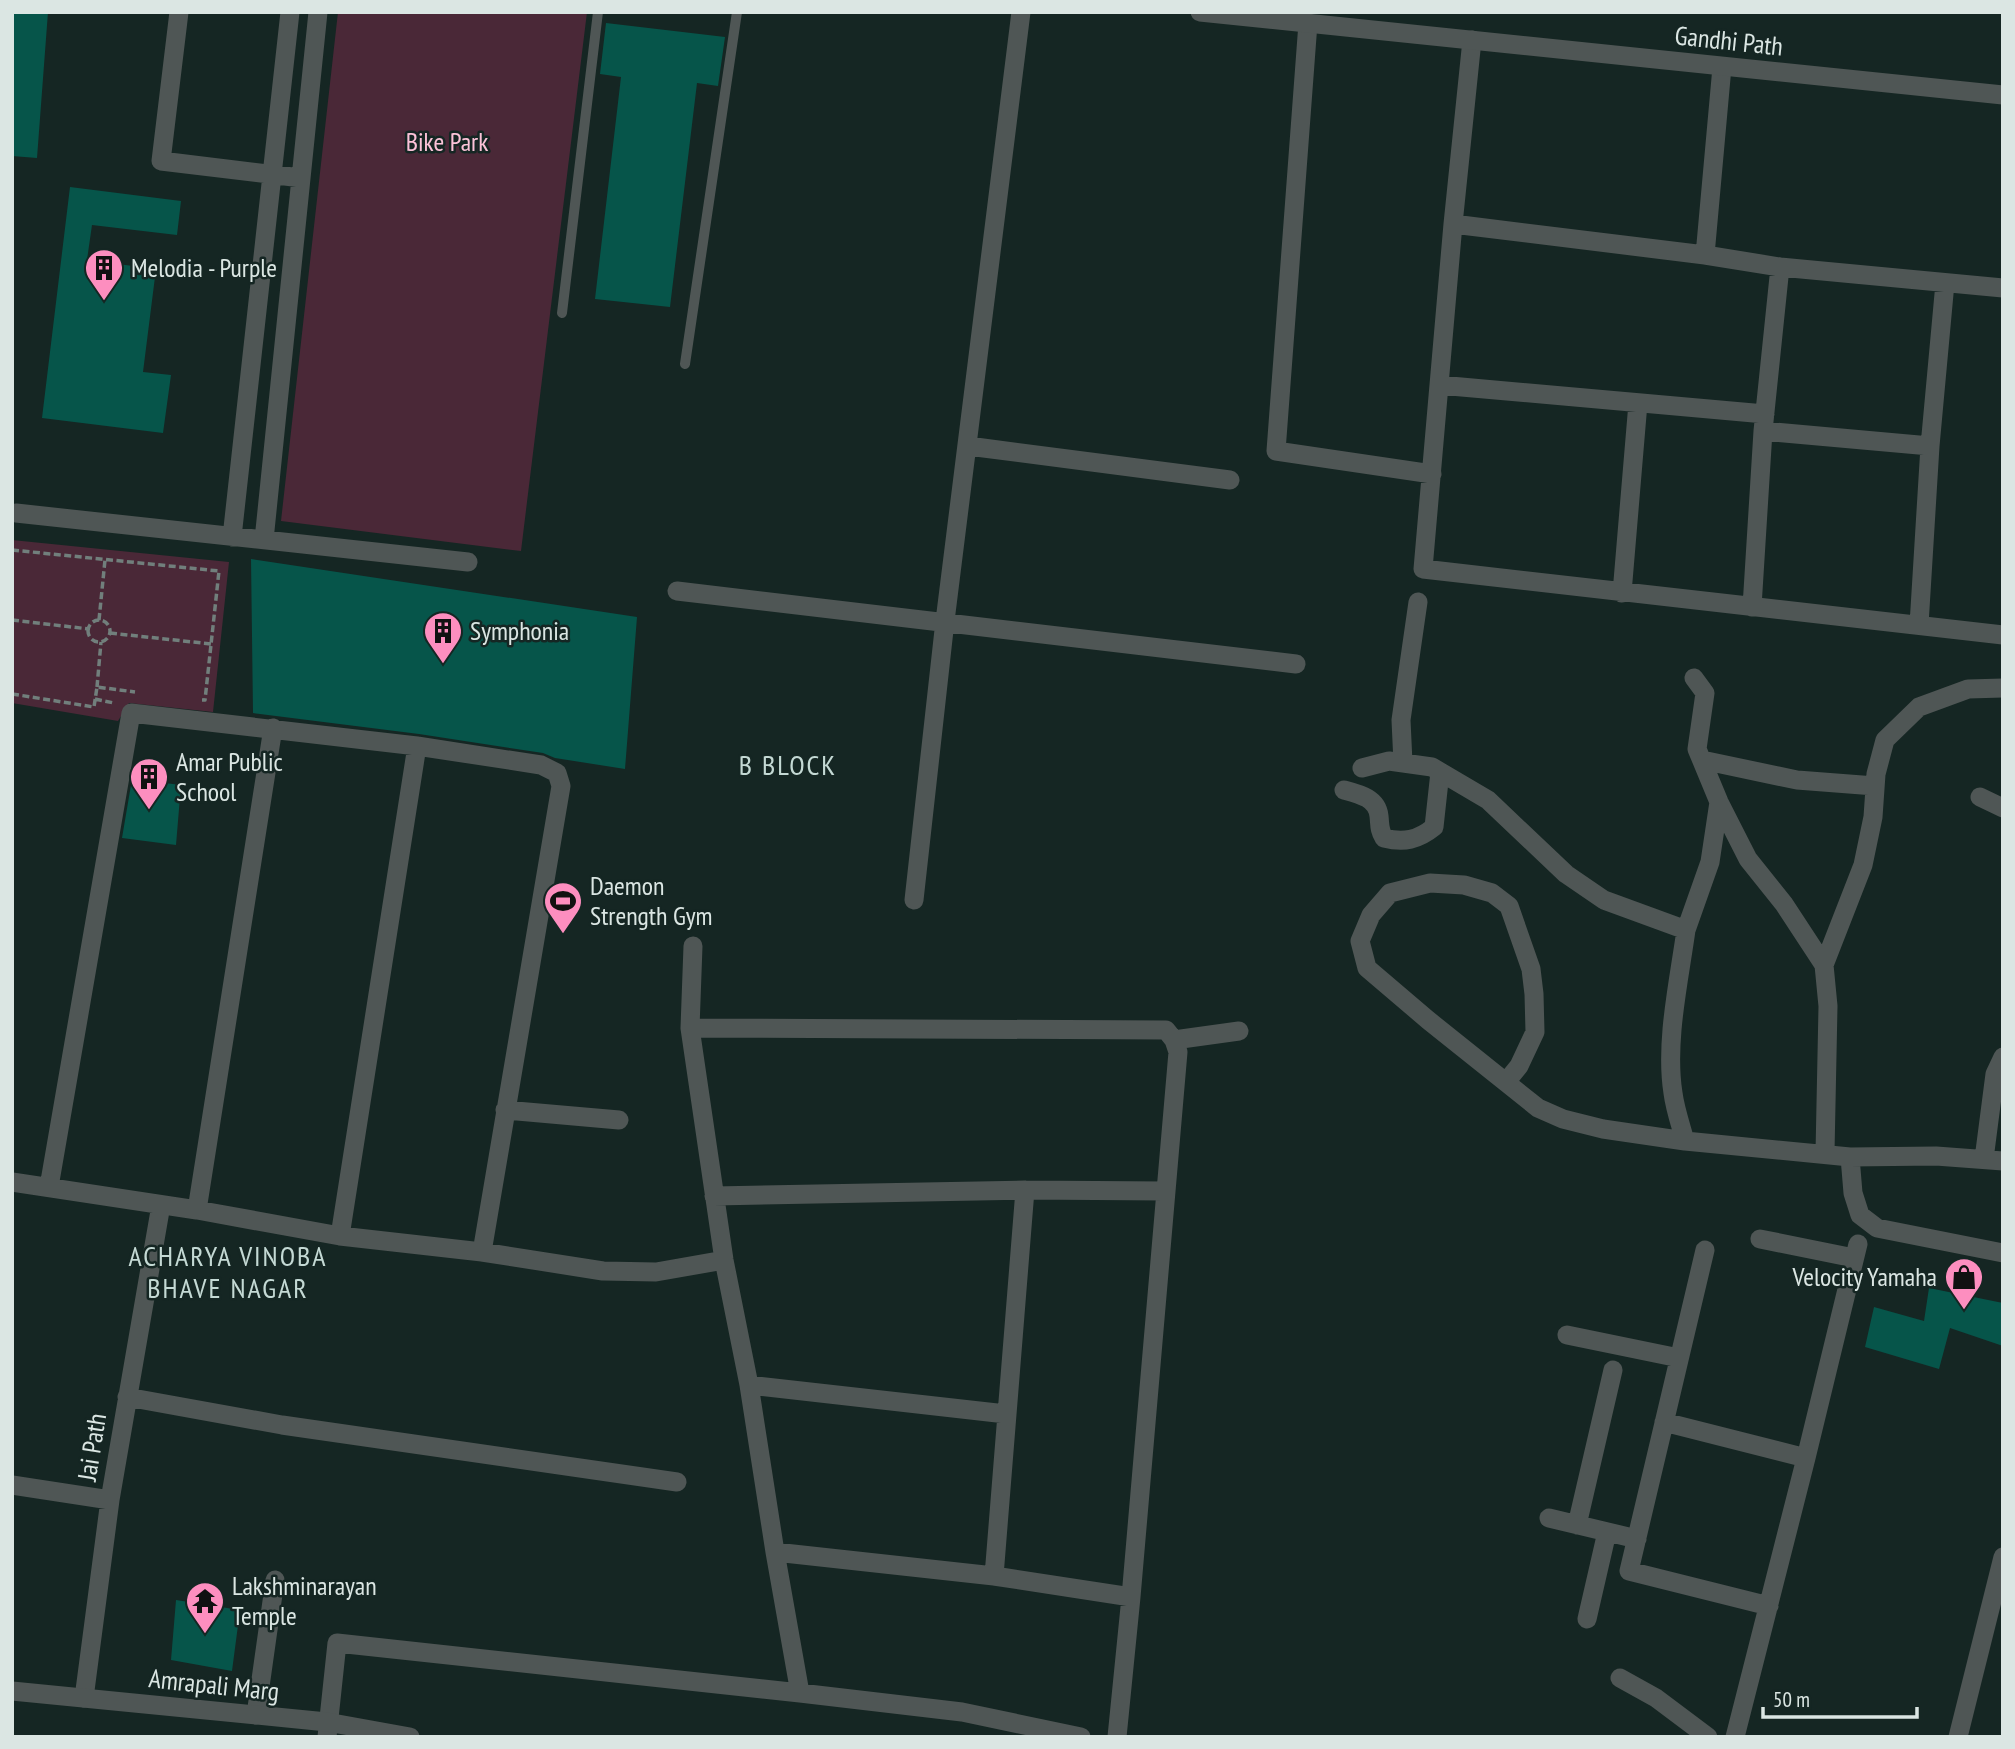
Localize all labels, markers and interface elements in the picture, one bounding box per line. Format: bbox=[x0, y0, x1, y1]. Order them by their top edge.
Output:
street label: Gandhi Path bbox=[1673, 18, 1785, 63]
park label: Bike Park bbox=[406, 125, 488, 158]
building icon: Melodia - Purple bbox=[83, 247, 125, 302]
place label: Melodia - Purple bbox=[131, 251, 277, 284]
building icon: Symphonia bbox=[422, 610, 464, 665]
place label: Symphonia bbox=[470, 614, 569, 647]
place label: Amar Public School bbox=[176, 745, 283, 808]
district label: B BLOCK bbox=[739, 746, 837, 783]
building icon: Amar Public School bbox=[128, 756, 170, 811]
place label: Daemon Strength Gym bbox=[590, 869, 712, 932]
sports icon: Daemon Strength Gym bbox=[542, 880, 584, 935]
district label: ACHARYA VINOBA BHAVE NAGAR bbox=[129, 1237, 327, 1306]
shop icon: Velocity Yamaha bbox=[1943, 1256, 1985, 1311]
place label: Velocity Yamaha bbox=[1792, 1260, 1937, 1293]
street label: Jai Path bbox=[70, 1411, 113, 1484]
place label: Lakshminarayan Temple bbox=[232, 1569, 377, 1632]
temple icon: Lakshminarayan Temple bbox=[184, 1580, 226, 1635]
street label: Amrapali Marg bbox=[147, 1661, 281, 1708]
scale bar bbox=[1763, 1676, 1917, 1720]
text: 50 m bbox=[1773, 1686, 1810, 1713]

